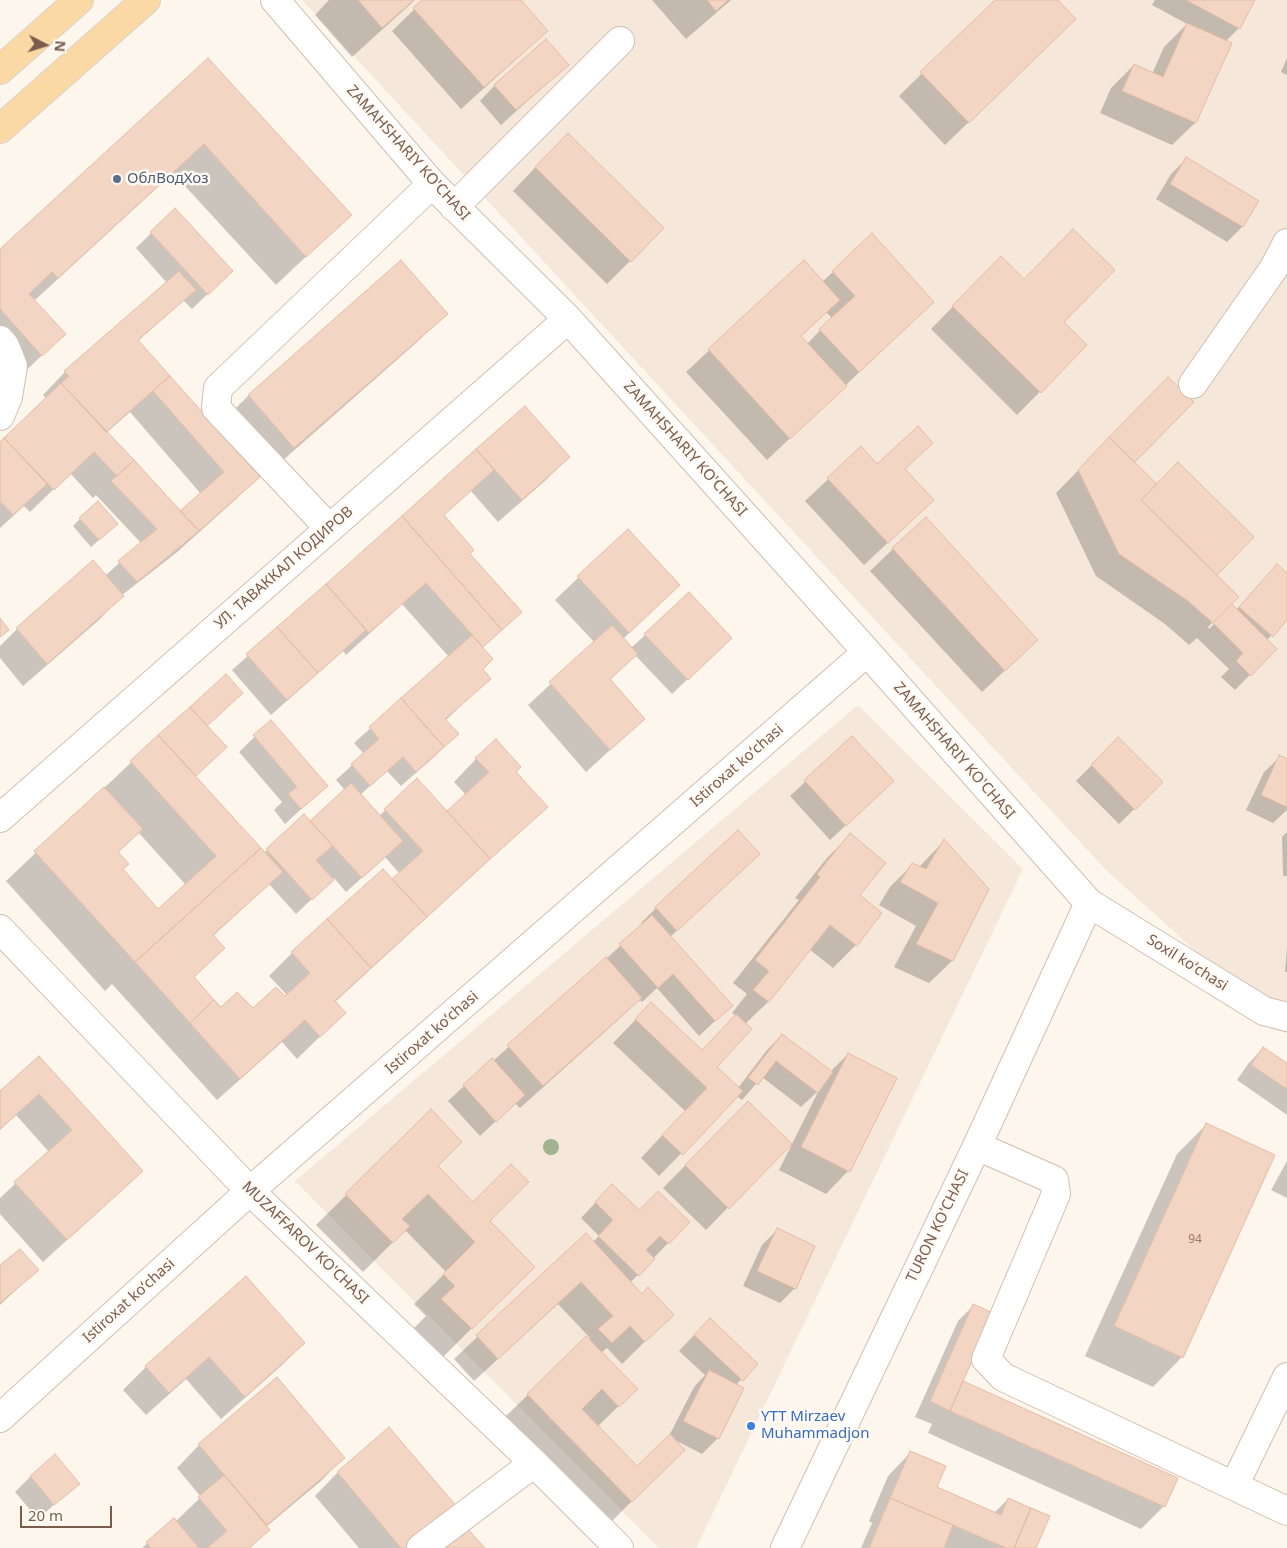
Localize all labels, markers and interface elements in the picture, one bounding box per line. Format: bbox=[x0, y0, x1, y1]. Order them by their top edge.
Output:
north arrow bbox=[20, 20, 70, 70]
text: N bbox=[50, 40, 70, 53]
street label: ZAMAHSHARIY KO'CHASI bbox=[343, 82, 473, 224]
place label: ОблВодХоз bbox=[127, 170, 209, 188]
marker: ОблВодХоз bbox=[111, 173, 123, 185]
street label: ZAMAHSHARIY KO'CHASI bbox=[620, 378, 750, 520]
street label: УЛ. ТАВАККАЛ КОДИРОВ bbox=[211, 503, 357, 633]
street label: ZAMAHSHARIY KO'CHASI bbox=[890, 679, 1018, 823]
street label: Istiroxat koʻchasi bbox=[687, 721, 787, 811]
street label: Soxil koʻchasi bbox=[1143, 931, 1231, 995]
street label: Istiroxat koʻchasi bbox=[382, 988, 482, 1078]
street label: TURON KO'CHASI bbox=[903, 1167, 973, 1285]
street label: MUZAFFAROV KO'CHASI bbox=[238, 1178, 372, 1308]
house number: 94 bbox=[1188, 1233, 1202, 1247]
street label: Istiroxat koʻchasi bbox=[79, 1255, 179, 1347]
place label: YTT Mirzaev Muhammadjon bbox=[761, 1408, 869, 1443]
marker: YTT Mirzaev Muhammadjon bbox=[745, 1420, 757, 1432]
scale bar bbox=[22, 1496, 115, 1528]
text: 20 m bbox=[28, 1505, 63, 1525]

